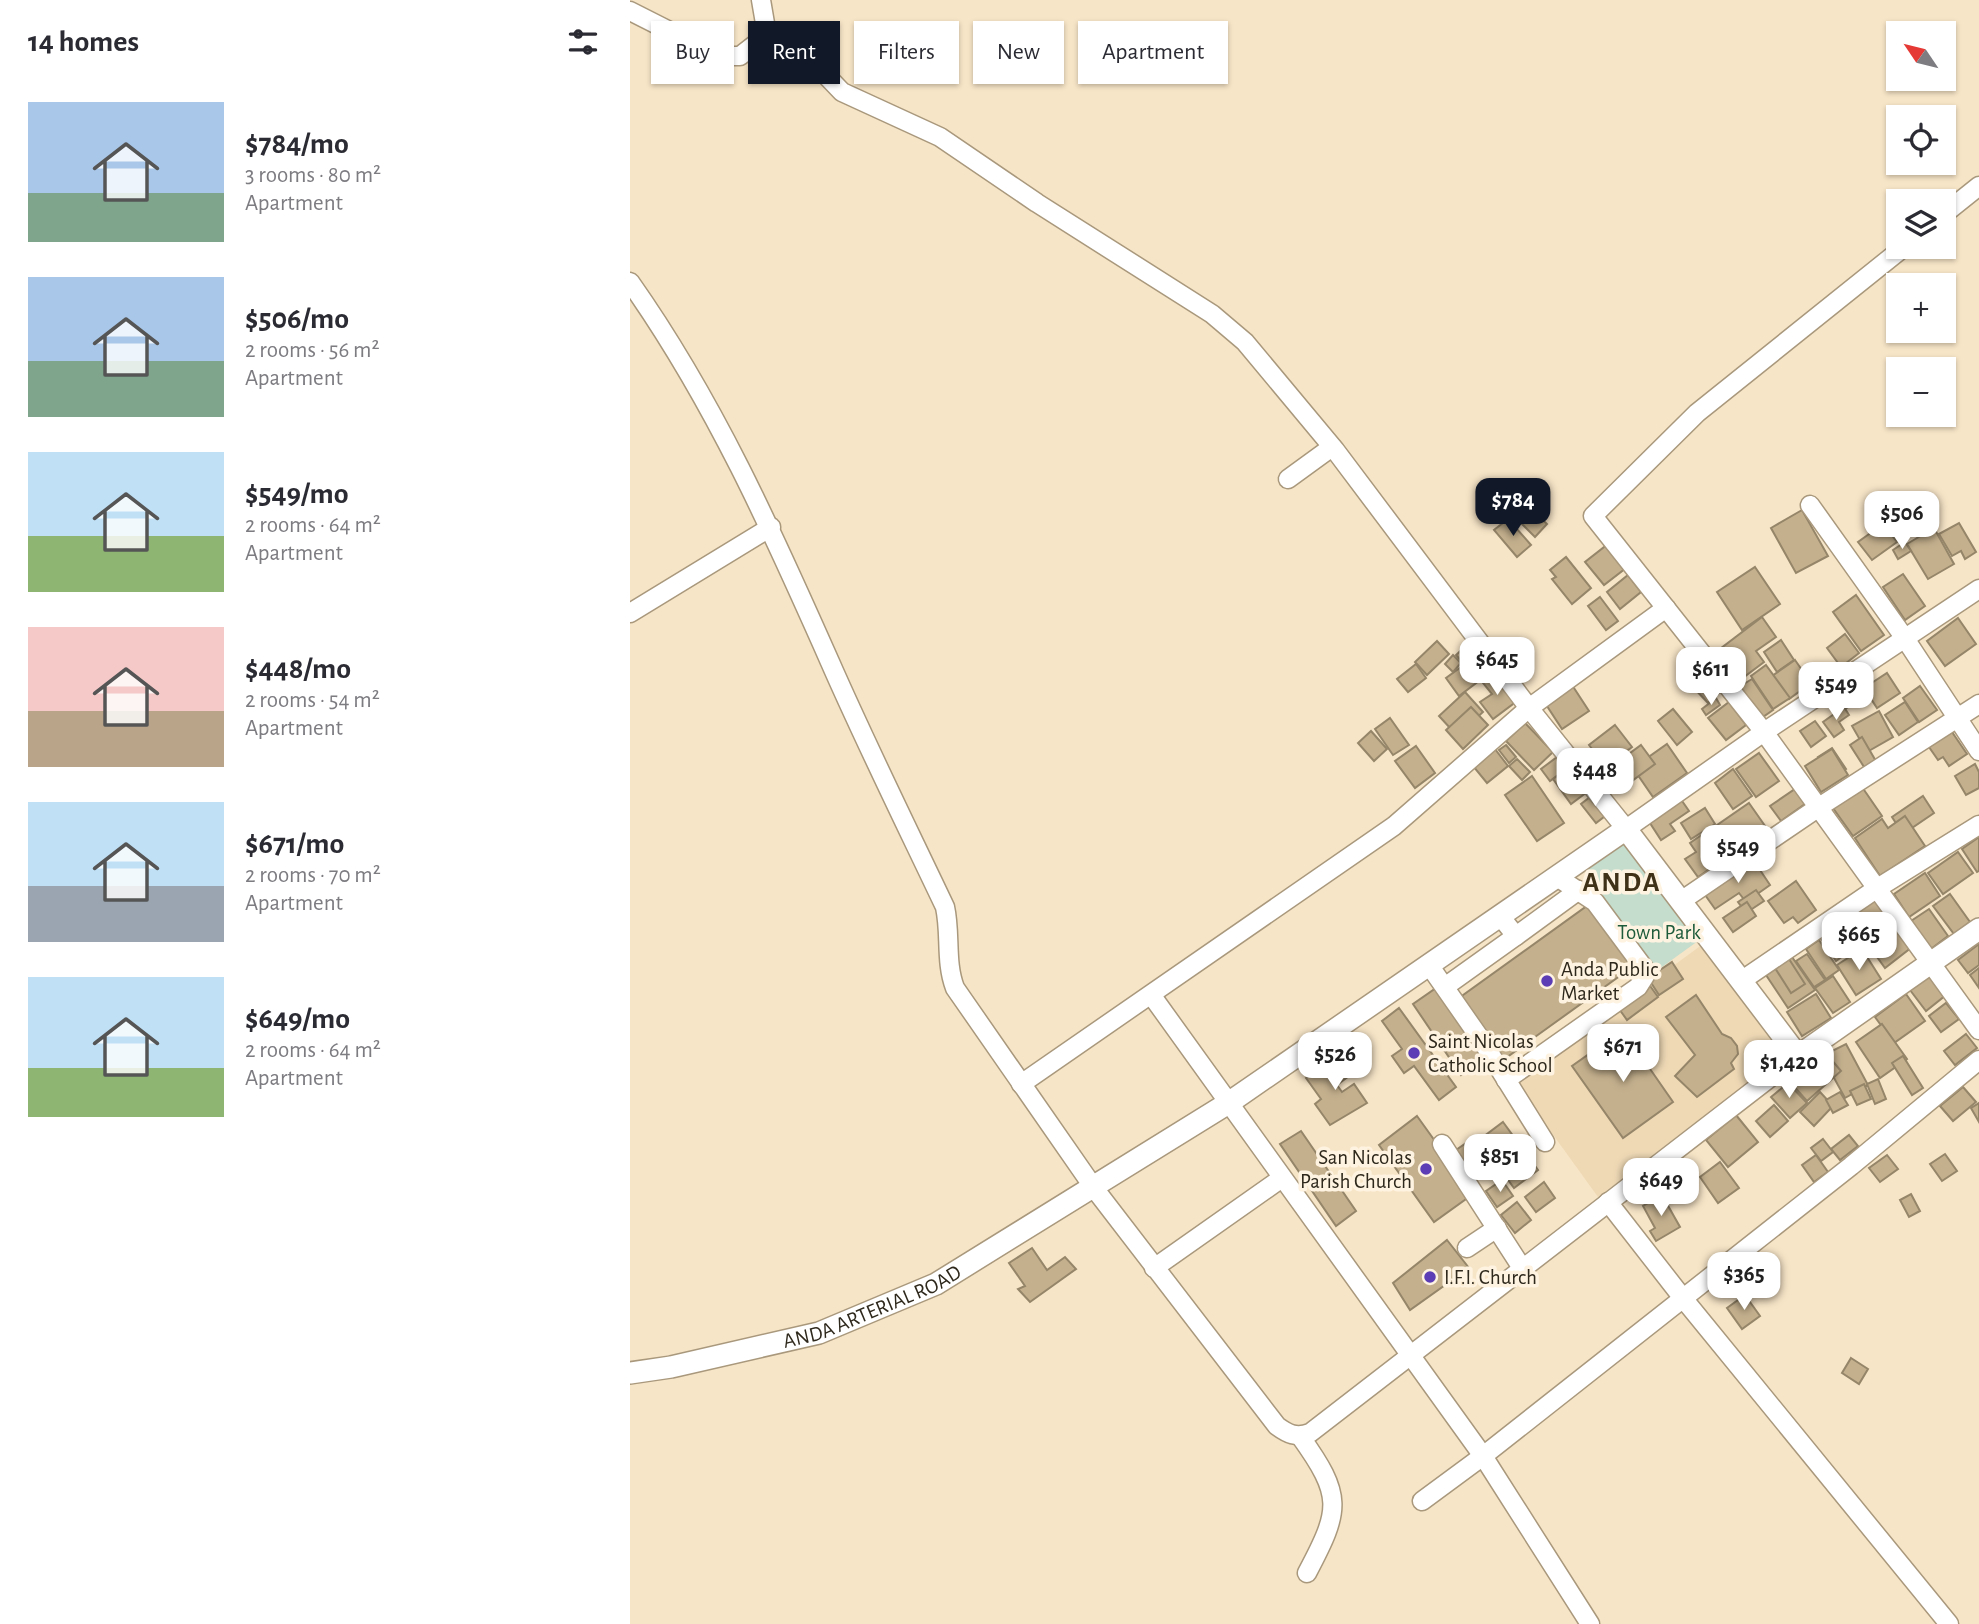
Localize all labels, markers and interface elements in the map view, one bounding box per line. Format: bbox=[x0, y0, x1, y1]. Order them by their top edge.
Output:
chip: Buy bbox=[651, 21, 734, 84]
chip: Rent bbox=[748, 21, 840, 84]
chip: Filters bbox=[854, 21, 959, 84]
chip: New bbox=[973, 21, 1064, 84]
chip: Apartment bbox=[1078, 21, 1228, 84]
north arrow bbox=[1886, 21, 1956, 91]
map controls bbox=[1886, 21, 1956, 427]
icon: filters bbox=[564, 23, 602, 61]
text: 14 homes bbox=[28, 27, 139, 57]
button: locate bbox=[1886, 105, 1956, 175]
text: $784/mo bbox=[245, 129, 349, 159]
icon: home bbox=[84, 130, 168, 214]
text: 3 rooms · 80 m² bbox=[245, 164, 381, 187]
button: layers bbox=[1886, 189, 1956, 259]
text: Apartment bbox=[245, 192, 343, 215]
button: + bbox=[1886, 273, 1956, 343]
text: $506/mo bbox=[245, 304, 349, 334]
icon: home bbox=[84, 305, 168, 389]
text: 2 rooms · 56 m² bbox=[245, 339, 379, 362]
button: − bbox=[1886, 357, 1956, 427]
text: Apartment bbox=[245, 367, 343, 390]
pin: $784 bbox=[1472, 478, 1554, 538]
text: $549/mo bbox=[245, 479, 349, 509]
icon: home bbox=[84, 480, 168, 564]
text: $784 bbox=[1491, 489, 1535, 512]
pin: $506 bbox=[1861, 491, 1943, 551]
text: $506 bbox=[1880, 502, 1924, 525]
text: 2 rooms · 64 m² bbox=[245, 514, 381, 537]
text: Apartment bbox=[245, 542, 343, 565]
pin: $645 bbox=[1456, 638, 1538, 697]
text: $645 bbox=[1476, 648, 1518, 671]
pin: $611 bbox=[1670, 648, 1752, 707]
text: $448/mo bbox=[245, 654, 351, 684]
icon: home bbox=[84, 655, 168, 739]
text: $611 bbox=[1692, 658, 1730, 681]
pin: $549 bbox=[1795, 662, 1877, 722]
text: $549 bbox=[1815, 673, 1857, 696]
text: 2 rooms · 54 m² bbox=[245, 689, 380, 712]
text: Apartment bbox=[245, 717, 343, 740]
pin: $448 bbox=[1554, 748, 1636, 808]
text: $448 bbox=[1573, 759, 1617, 782]
pin: $549 bbox=[1697, 826, 1779, 885]
text: $671/mo bbox=[245, 829, 344, 859]
icon: home bbox=[84, 830, 168, 914]
text: $549 bbox=[1717, 836, 1759, 859]
text: 2 rooms · 70 m² bbox=[245, 864, 381, 887]
district label: ANDA bbox=[1583, 869, 1661, 897]
text: Apartment bbox=[245, 892, 343, 915]
pin: $665 bbox=[1818, 912, 1900, 972]
park label: Town Park bbox=[1617, 922, 1701, 943]
text: $665 bbox=[1838, 923, 1880, 946]
place label: Anda Public Market bbox=[1561, 959, 1658, 1004]
marker: Anda Public Market bbox=[1539, 973, 1555, 989]
text: $649/mo bbox=[245, 1004, 350, 1034]
icon: home bbox=[84, 1005, 168, 1089]
pin: $671 bbox=[1582, 1024, 1664, 1084]
place label: Saint Nicolas Catholic School bbox=[1428, 1031, 1553, 1076]
pin: $526 bbox=[1294, 1032, 1376, 1092]
text: $671 bbox=[1603, 1035, 1643, 1058]
text: 2 rooms · 64 m² bbox=[245, 1039, 381, 1062]
pin: $1,420 bbox=[1732, 1040, 1846, 1100]
text: $526 bbox=[1314, 1043, 1356, 1066]
marker: Saint Nicolas Catholic School bbox=[1406, 1045, 1422, 1061]
text: $1,420 bbox=[1760, 1051, 1818, 1074]
text: Apartment bbox=[245, 1067, 343, 1090]
pin: $851 bbox=[1459, 1134, 1541, 1194]
text: $851 bbox=[1480, 1145, 1520, 1168]
place label: San Nicolas Parish Church bbox=[1300, 1147, 1412, 1192]
pin: $649 bbox=[1620, 1158, 1702, 1218]
marker: San Nicolas Parish Church bbox=[1418, 1161, 1434, 1177]
text: $649 bbox=[1639, 1169, 1683, 1192]
pin: $365 bbox=[1703, 1252, 1785, 1312]
street label: ANDA ARTERIAL ROAD bbox=[781, 1261, 965, 1352]
text: $365 bbox=[1723, 1263, 1765, 1286]
place label: I.F.I. Church bbox=[1444, 1267, 1537, 1288]
marker: I.F.I. Church bbox=[1422, 1269, 1438, 1285]

